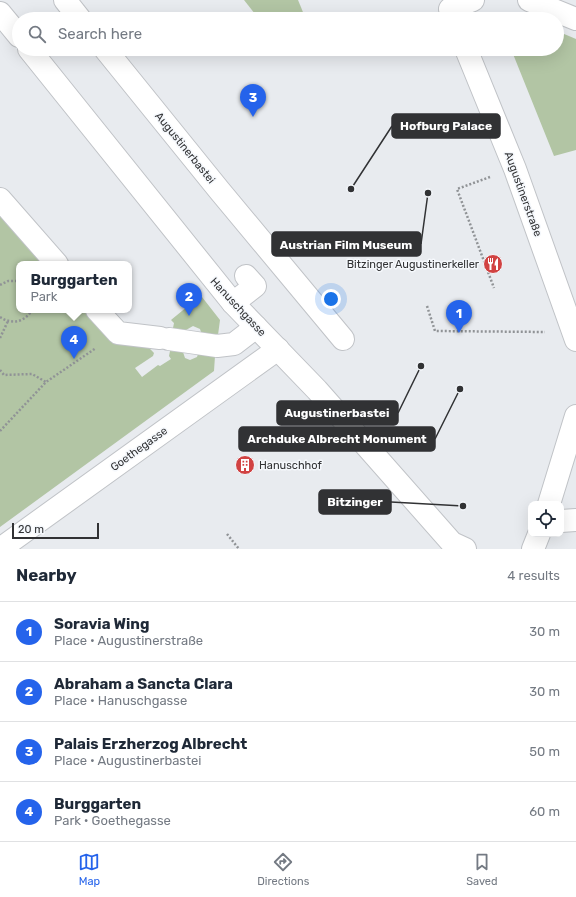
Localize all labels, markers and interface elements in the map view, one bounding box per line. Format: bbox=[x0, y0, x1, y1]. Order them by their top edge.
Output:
search box bbox=[12, 12, 564, 56]
icon: search bbox=[26, 23, 48, 45]
text: Search here bbox=[58, 25, 142, 43]
pin: 3 bbox=[240, 84, 266, 117]
street label: Augustinerbastei bbox=[152, 110, 218, 186]
callout: Hofburg Palace bbox=[392, 114, 500, 138]
text: Hofburg Palace bbox=[400, 119, 492, 133]
street label: Augustinerstraße bbox=[502, 150, 544, 238]
callout: Austrian Film Museum bbox=[272, 232, 421, 256]
text: Austrian Film Museum bbox=[280, 238, 412, 252]
restaurant icon: Bitzinger Augustinerkeller bbox=[482, 253, 504, 275]
place label: Bitzinger Augustinerkeller bbox=[347, 258, 480, 271]
popup bbox=[16, 261, 132, 313]
text: Burggarten bbox=[30, 271, 118, 289]
street label: Hanuschgasse bbox=[207, 275, 269, 339]
pin: 2 bbox=[176, 283, 202, 316]
text: Park bbox=[30, 289, 57, 304]
your location bbox=[321, 289, 341, 309]
pin: 1 bbox=[446, 300, 472, 333]
pin: 4 bbox=[61, 326, 87, 359]
callout: Augustinerbastei bbox=[277, 401, 398, 425]
text: Augustinerbastei bbox=[285, 406, 389, 420]
street label: Goethegasse bbox=[108, 424, 170, 474]
callout: Archduke Albrecht Monument bbox=[239, 427, 435, 451]
text: Archduke Albrecht Monument bbox=[247, 432, 427, 446]
building icon: Hanuschhof bbox=[234, 454, 256, 476]
place label: Hanuschhof bbox=[259, 459, 323, 472]
callout: Bitzinger bbox=[319, 490, 391, 514]
text: Bitzinger bbox=[327, 495, 383, 509]
map controls bbox=[528, 501, 564, 537]
button: locate bbox=[528, 501, 564, 537]
scale bar bbox=[12, 521, 99, 540]
text: 20 m bbox=[18, 523, 44, 536]
text: Nearby bbox=[16, 565, 77, 585]
text: 4 results bbox=[507, 568, 560, 583]
text: Soravia Wing bbox=[54, 615, 149, 633]
text: 1 bbox=[26, 624, 32, 639]
text: 30 m bbox=[529, 624, 560, 639]
text: Place · Augustinerstraße bbox=[54, 633, 203, 648]
text: Abraham a Sancta Clara bbox=[54, 675, 233, 693]
text: 2 bbox=[25, 684, 33, 699]
text: 30 m bbox=[529, 684, 560, 699]
text: Place · Hanuschgasse bbox=[54, 693, 187, 708]
text: Palais Erzherzog Albrecht bbox=[54, 735, 247, 753]
text: 3 bbox=[25, 744, 33, 759]
text: 50 m bbox=[529, 744, 560, 759]
text: Place · Augustinerbastei bbox=[54, 753, 201, 768]
text: Burggarten bbox=[54, 795, 141, 813]
text: 4 bbox=[25, 804, 33, 819]
text: 60 m bbox=[529, 804, 560, 819]
text: Park · Goethegasse bbox=[54, 813, 171, 828]
tab: Map bbox=[78, 851, 100, 888]
tab: Directions bbox=[257, 851, 309, 888]
tab: Saved bbox=[466, 851, 498, 888]

